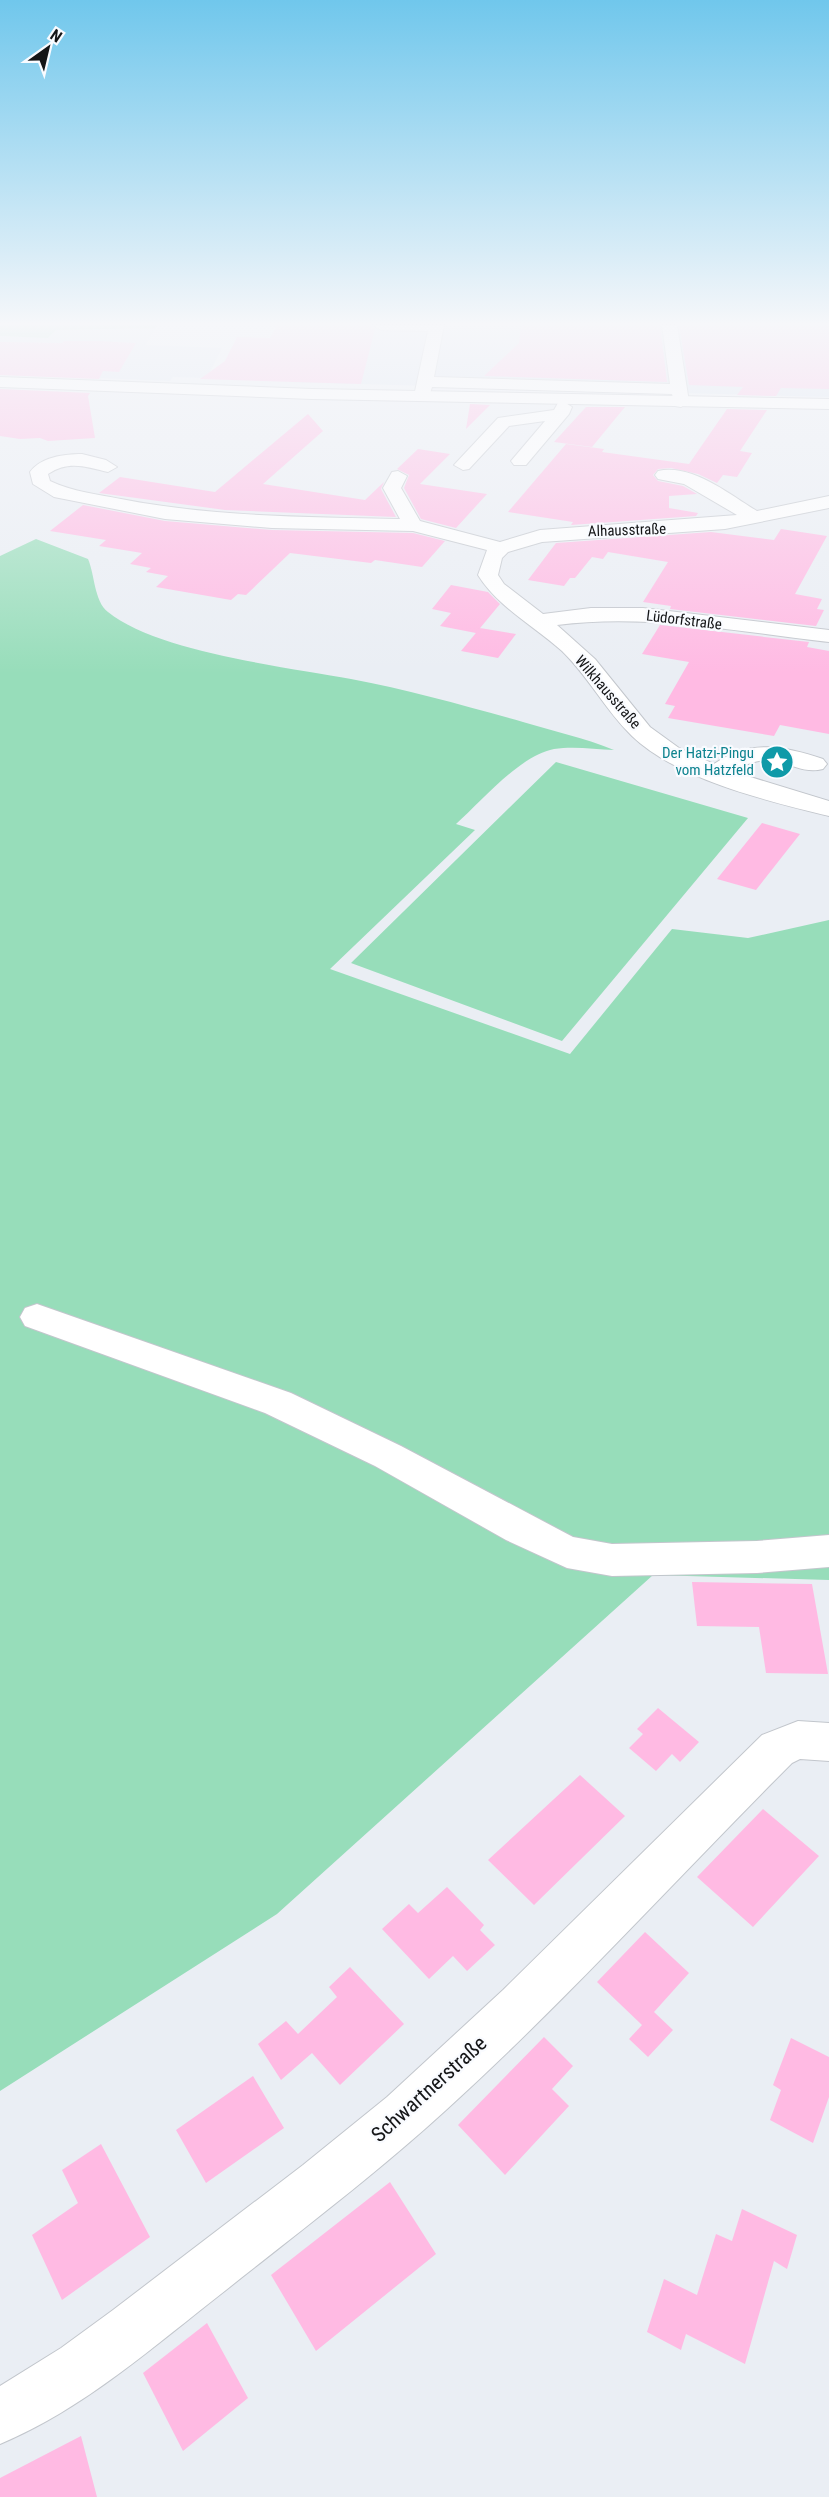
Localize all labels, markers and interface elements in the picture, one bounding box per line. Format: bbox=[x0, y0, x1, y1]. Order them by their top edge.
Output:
north arrow bbox=[18, 18, 78, 78]
text: N bbox=[47, 25, 65, 47]
street label: Alhausstraße bbox=[588, 520, 666, 540]
street label: Lüdorfstraße bbox=[645, 606, 723, 634]
street label: Wilkhausstraße bbox=[571, 652, 645, 732]
place label: Der Hatzi-Pingu vom Hatzfeld bbox=[662, 744, 754, 779]
place icon: Der Hatzi-Pingu vom Hatzfeld bbox=[759, 744, 795, 780]
street label: Schwartnerstraße bbox=[366, 2031, 492, 2147]

